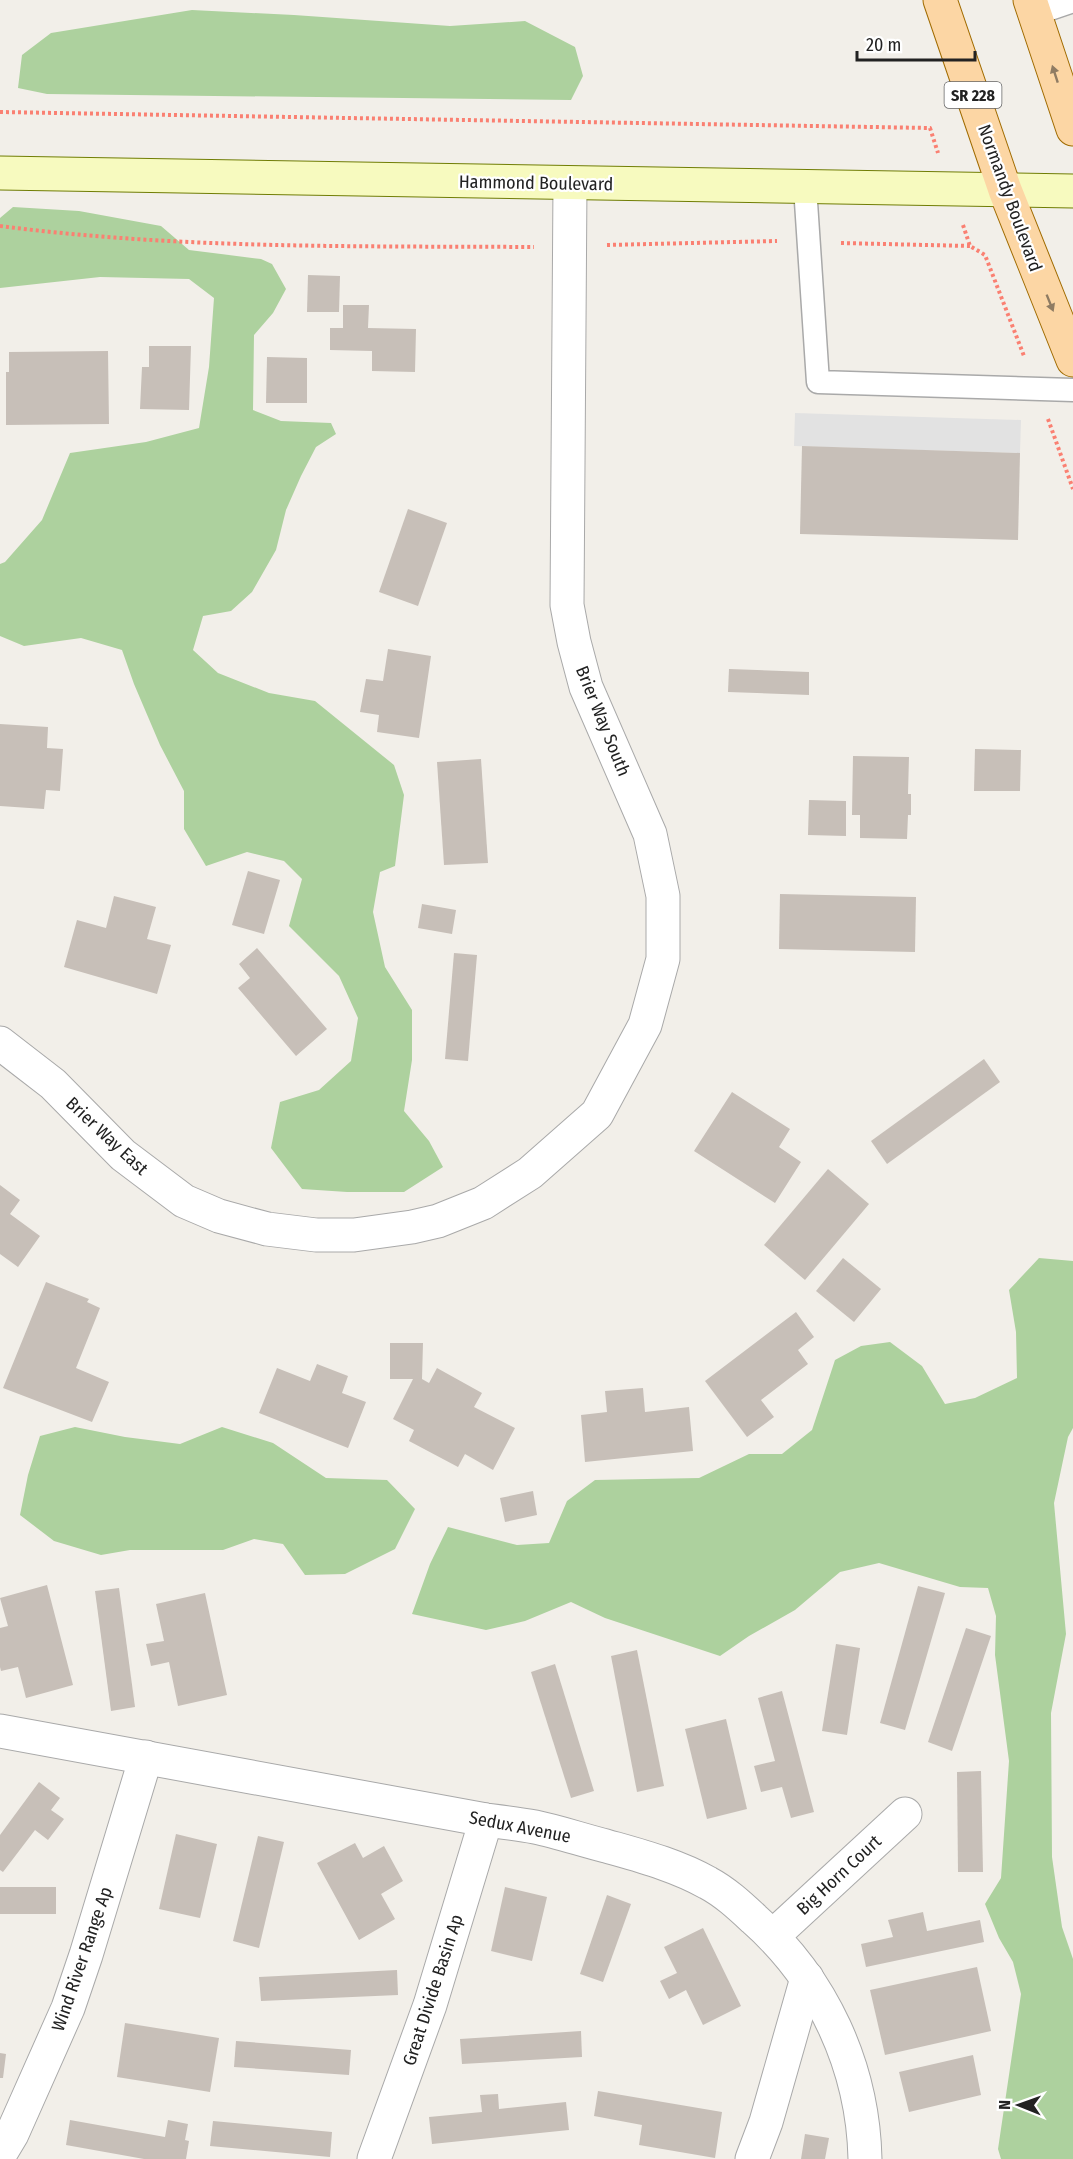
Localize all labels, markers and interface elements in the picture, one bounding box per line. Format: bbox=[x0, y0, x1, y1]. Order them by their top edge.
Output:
scale bar bbox=[857, 24, 976, 62]
text: 20 m bbox=[866, 34, 901, 56]
one-way arrow bbox=[1049, 65, 1059, 83]
road number: SR 228 bbox=[944, 82, 1002, 108]
street label: Normandy Boulevard bbox=[973, 121, 1047, 275]
street label: Hammond Boulevard bbox=[459, 171, 613, 195]
one-way arrow bbox=[1046, 294, 1055, 312]
street label: Brier Way South bbox=[571, 663, 635, 779]
street label: Brier Way East bbox=[61, 1092, 153, 1180]
street label: Sedux Avenue bbox=[467, 1806, 573, 1848]
street label: Big Horn Court bbox=[792, 1830, 886, 1920]
street label: Wind River Range Ap bbox=[47, 1884, 117, 2034]
street label: Great Divide Basin Ap bbox=[398, 1912, 468, 2068]
north arrow bbox=[989, 2075, 1049, 2135]
text: N bbox=[995, 2100, 1014, 2110]

